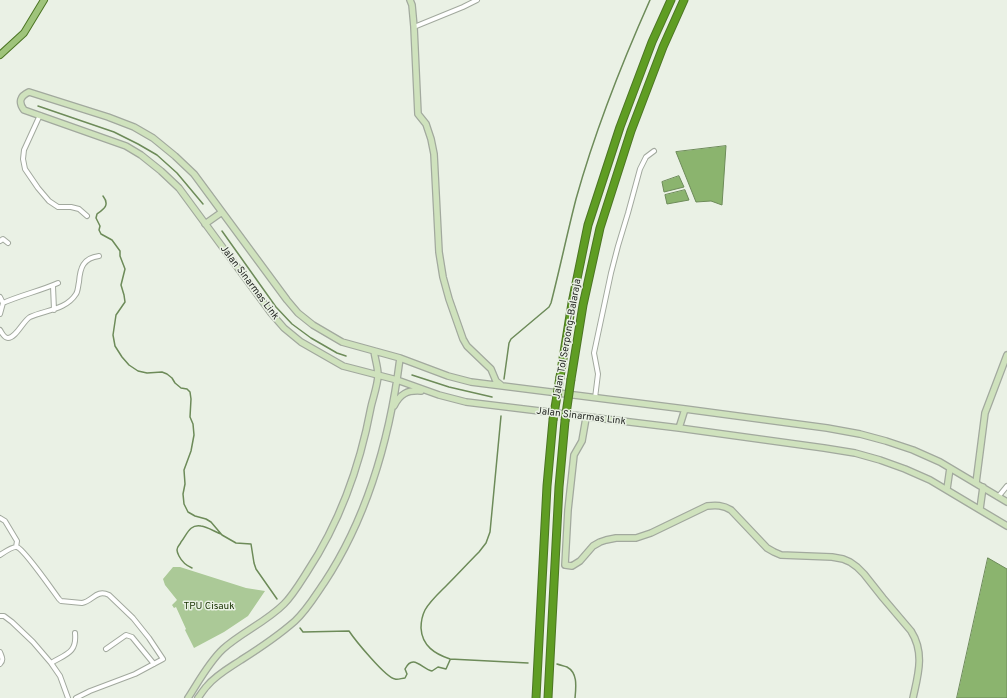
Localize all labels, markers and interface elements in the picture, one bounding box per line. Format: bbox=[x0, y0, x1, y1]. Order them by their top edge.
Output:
street label: Jalan Sinarmas Link bbox=[217, 243, 281, 323]
street label: Jalan Tol Serpong–Balaraja bbox=[551, 278, 585, 400]
street label: Jalan Sinarmas Link bbox=[536, 406, 626, 428]
park label: TPU Cisauk bbox=[183, 601, 235, 613]

